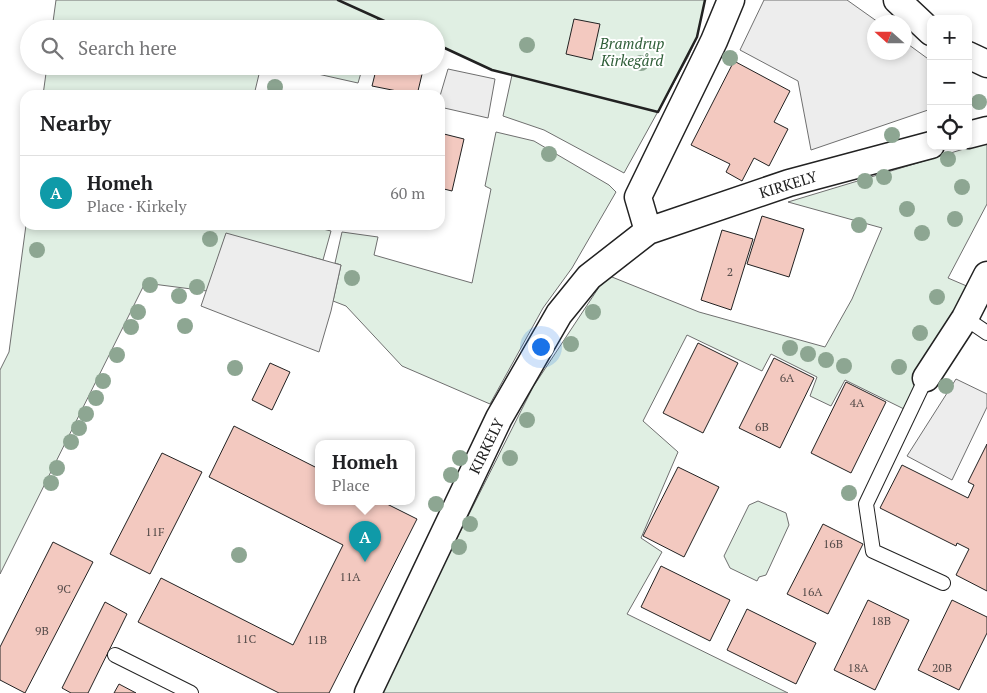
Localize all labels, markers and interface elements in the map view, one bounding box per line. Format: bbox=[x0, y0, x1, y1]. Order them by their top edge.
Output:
north arrow bbox=[867, 15, 912, 60]
map controls bbox=[927, 15, 972, 150]
button: + bbox=[927, 15, 972, 60]
search box bbox=[20, 20, 445, 75]
park label: Bramdrup Kirkegård bbox=[599, 33, 664, 70]
icon: search bbox=[38, 34, 66, 62]
text: Search here bbox=[78, 35, 177, 60]
button: − bbox=[927, 60, 972, 105]
button: locate bbox=[927, 105, 972, 150]
text: Nearby bbox=[40, 109, 111, 137]
street label: KIRKELY bbox=[757, 166, 820, 202]
text: Homeh bbox=[87, 170, 153, 195]
text: A bbox=[50, 182, 62, 204]
text: 60 m bbox=[390, 182, 425, 204]
text: Place · Kirkely bbox=[87, 195, 187, 217]
house number: 2 bbox=[727, 264, 733, 279]
your location bbox=[528, 334, 554, 360]
house number: 6A bbox=[780, 370, 795, 385]
house number: 4A bbox=[850, 395, 865, 410]
street label: KIRKELY bbox=[464, 415, 508, 477]
house number: 6B bbox=[755, 419, 769, 434]
popup bbox=[315, 440, 415, 505]
text: Homeh bbox=[332, 449, 398, 474]
text: Place bbox=[332, 474, 370, 496]
pin: A bbox=[349, 521, 381, 562]
house number: 11F bbox=[145, 524, 165, 539]
house number: 16B bbox=[823, 536, 843, 551]
house number: 11A bbox=[340, 569, 361, 584]
house number: 9C bbox=[57, 581, 71, 596]
house number: 16A bbox=[802, 584, 823, 599]
house number: 18B bbox=[871, 613, 891, 628]
house number: 9B bbox=[35, 623, 49, 638]
house number: 11C bbox=[236, 631, 257, 646]
house number: 11B bbox=[307, 632, 327, 647]
house number: 18A bbox=[848, 660, 869, 675]
house number: 20B bbox=[932, 660, 952, 675]

